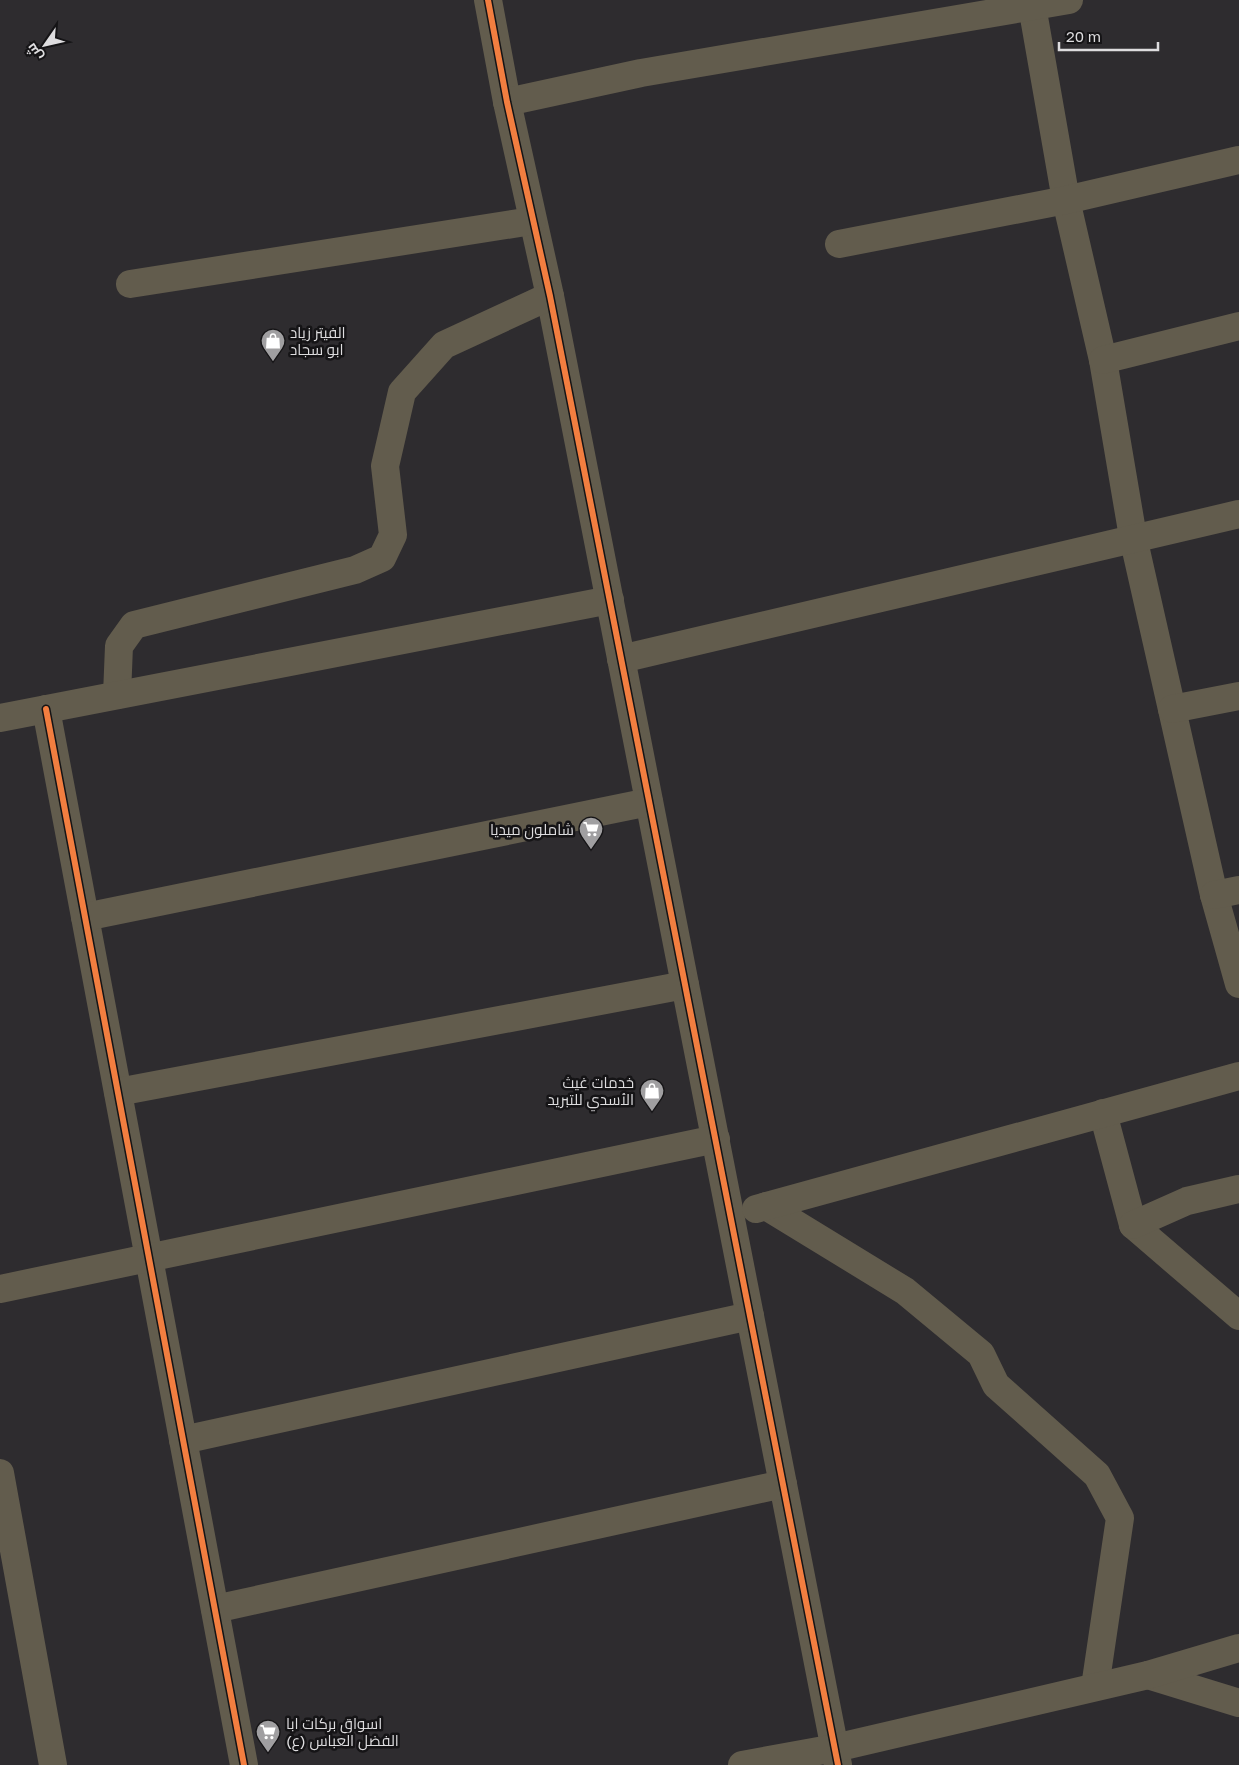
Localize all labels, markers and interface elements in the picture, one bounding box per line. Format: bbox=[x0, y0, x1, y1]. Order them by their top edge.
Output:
north arrow bbox=[20, 20, 70, 70]
scale bar bbox=[1059, 20, 1158, 52]
text: 20 m bbox=[1066, 27, 1101, 45]
text: ش bbox=[22, 40, 47, 65]
place label: الفيتر زياد ابو سجاد bbox=[290, 323, 346, 359]
shop icon: الفيتر زياد ابو سجاد bbox=[260, 328, 286, 362]
supermarket icon: شاملون ميديا bbox=[578, 816, 604, 850]
place label: شاملون ميديا bbox=[490, 820, 574, 840]
place label: خدمات غيث الأسدي للتبريد bbox=[547, 1073, 634, 1112]
shop icon: خدمات غيث الأسدي للتبريد bbox=[639, 1078, 665, 1112]
place label: اسواق بركات ابا الفضل العباس (ع) bbox=[286, 1714, 399, 1752]
supermarket icon: اسواق بركات ابا الفضل العباس (ع) bbox=[255, 1719, 281, 1753]

